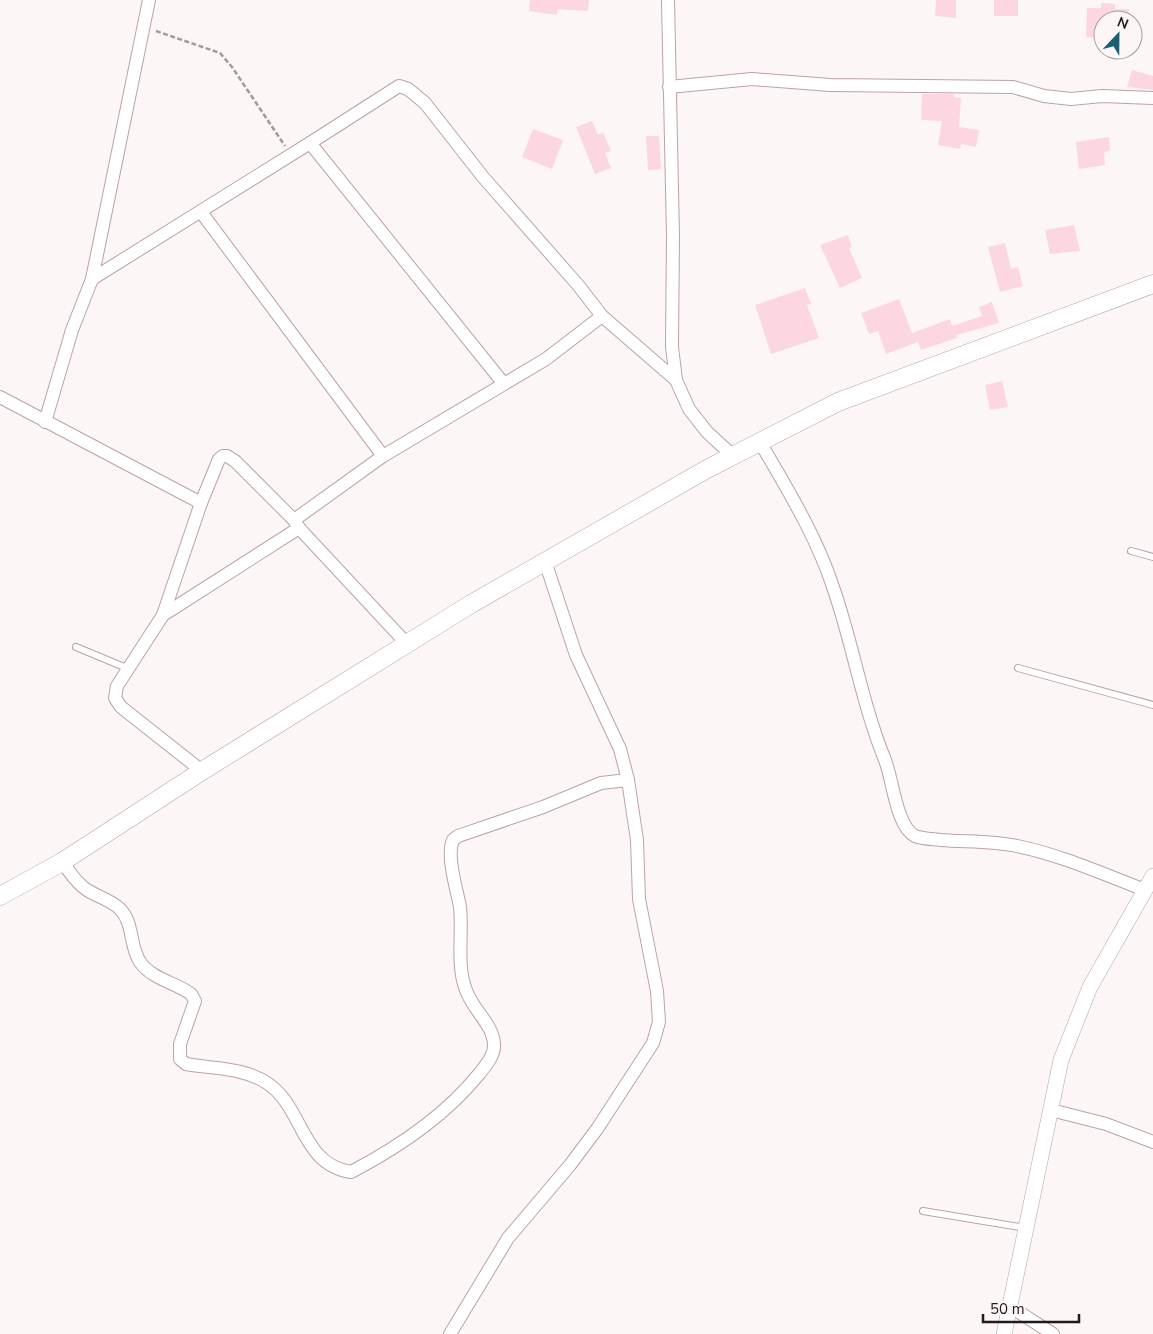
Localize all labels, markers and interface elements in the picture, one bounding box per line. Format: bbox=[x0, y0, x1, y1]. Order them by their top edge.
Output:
north arrow bbox=[1093, 10, 1143, 60]
text: N bbox=[1114, 13, 1131, 34]
scale bar bbox=[983, 1292, 1079, 1324]
text: 50 m bbox=[990, 1299, 1025, 1319]

